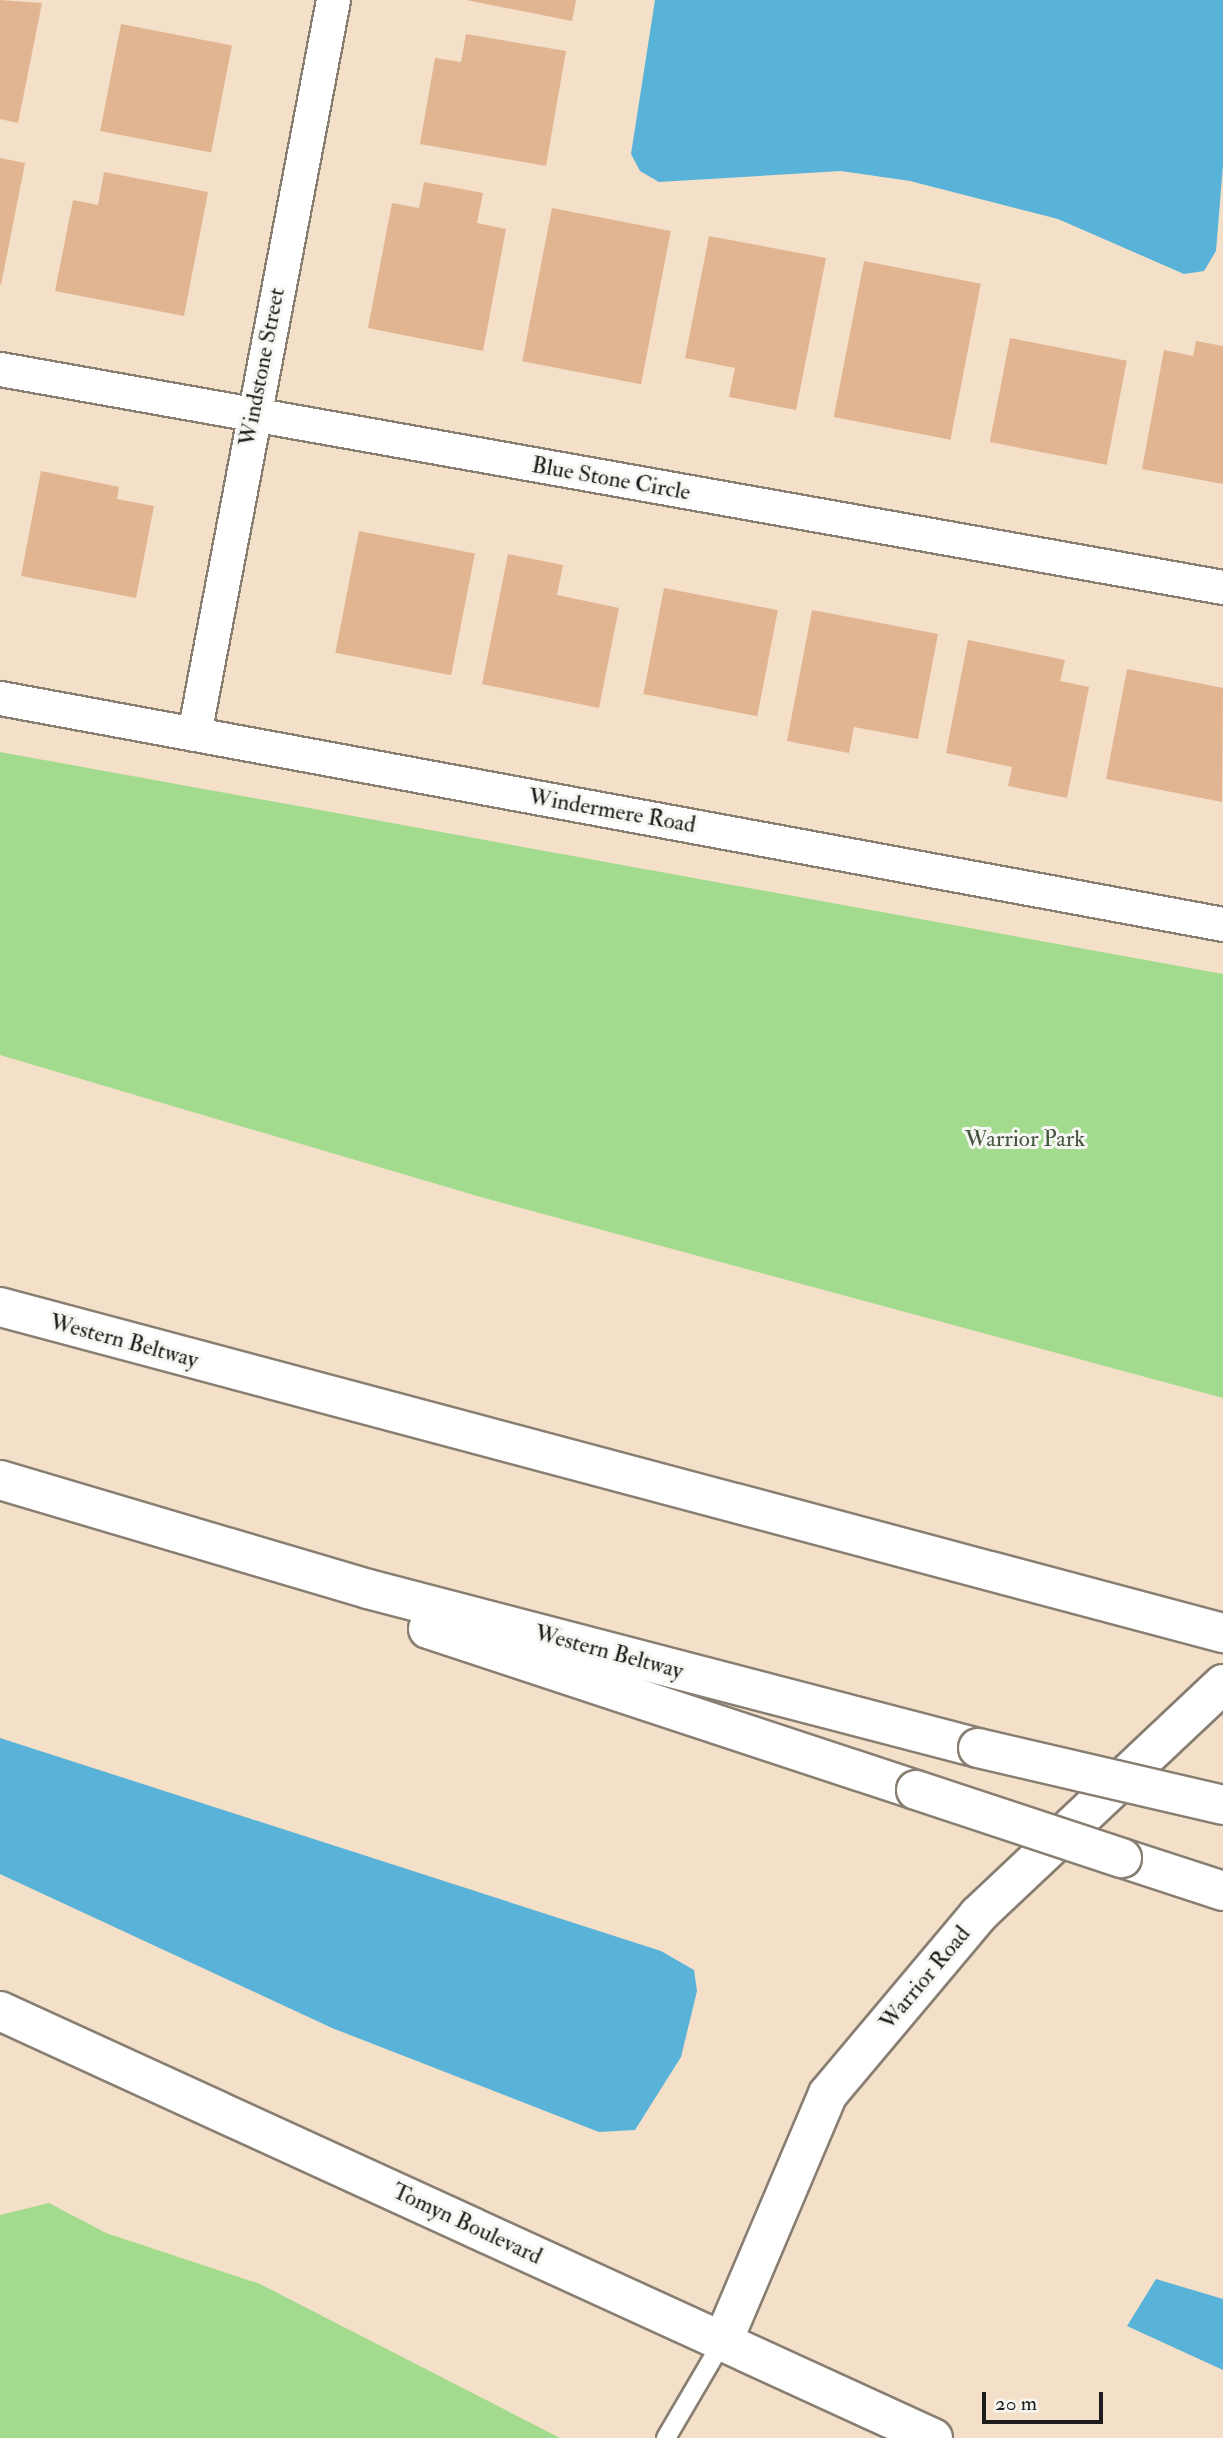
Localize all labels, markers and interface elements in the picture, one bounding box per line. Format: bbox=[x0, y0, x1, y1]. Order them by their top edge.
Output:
street label: Windstone Street bbox=[233, 285, 291, 449]
street label: Blue Stone Circle bbox=[529, 451, 693, 507]
street label: Windermere Road bbox=[526, 783, 698, 839]
park label: Warrior Park bbox=[965, 1125, 1085, 1153]
street label: Western Beltway bbox=[47, 1308, 201, 1374]
street label: Western Beltway bbox=[532, 1619, 686, 1685]
street label: Warrior Road bbox=[874, 1921, 976, 2035]
street label: Tomyn Boulevard bbox=[388, 2177, 546, 2271]
scale bar bbox=[985, 2378, 1106, 2422]
text: 20 m bbox=[995, 2390, 1037, 2417]

